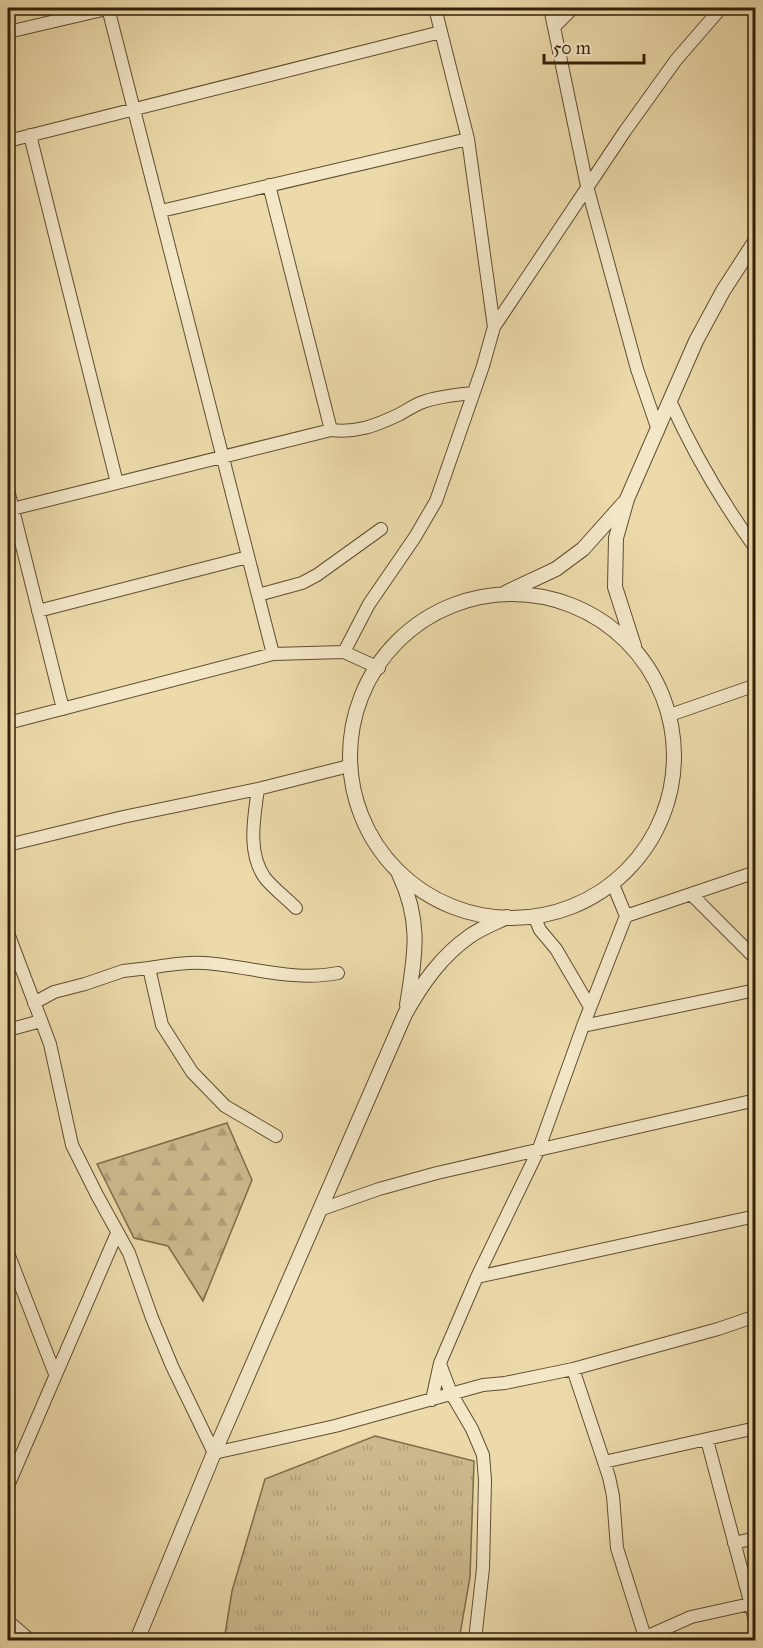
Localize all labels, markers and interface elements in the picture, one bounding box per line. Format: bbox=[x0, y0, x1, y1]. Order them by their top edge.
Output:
scale bar bbox=[544, 27, 644, 65]
text: 50 m bbox=[553, 37, 591, 59]

